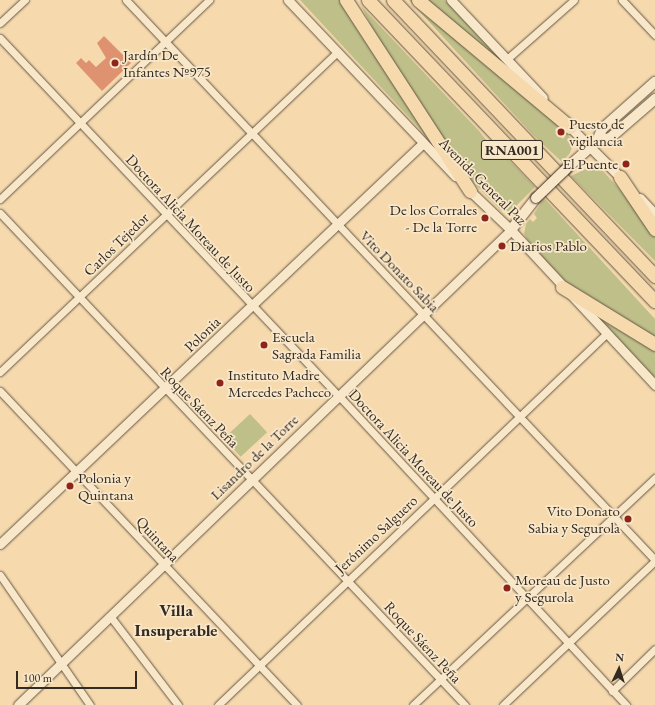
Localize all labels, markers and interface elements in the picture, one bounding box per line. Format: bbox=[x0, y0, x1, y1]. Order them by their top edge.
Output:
place label: Jardín De Infantes Nº975 bbox=[123, 45, 211, 80]
marker: Jardín De Infantes Nº975 bbox=[110, 58, 120, 68]
place label: Puesto de vigilancia bbox=[569, 114, 624, 149]
marker: Puesto de vigilancia bbox=[556, 127, 566, 137]
street label: Avenida General Paz bbox=[435, 133, 531, 229]
road number: RNA001 bbox=[480, 138, 544, 162]
street label: Doctora Alicia Moreau de Justo bbox=[122, 150, 260, 296]
place label: El Puente bbox=[562, 155, 618, 173]
marker: El Puente bbox=[621, 159, 631, 169]
place label: De los Corrales - De la Torre bbox=[390, 200, 477, 235]
street label: Carlos Tejedor bbox=[80, 208, 152, 280]
marker: De los Corrales - De la Torre bbox=[480, 213, 490, 223]
street label: Vito Donato Sabia bbox=[356, 226, 444, 316]
place label: Diarios Pablo bbox=[510, 237, 587, 255]
marker: Diarios Pablo bbox=[497, 241, 507, 251]
street label: Polonia bbox=[180, 312, 224, 356]
place label: Escuela Sagrada Familia bbox=[272, 327, 361, 362]
marker: Escuela Sagrada Familia bbox=[259, 340, 269, 350]
street label: Roque Sáenz Peña bbox=[157, 363, 243, 451]
place label: Instituto Madre Mercedes Pacheco bbox=[228, 365, 331, 400]
marker: Instituto Madre Mercedes Pacheco bbox=[215, 378, 225, 388]
street label: Doctora Alicia Moreau de Justo bbox=[345, 385, 483, 531]
street label: Lisandro de la Torre bbox=[206, 411, 302, 503]
place label: Polonia y Quintana bbox=[78, 468, 134, 503]
marker: Polonia y Quintana bbox=[65, 481, 75, 491]
street label: Jerónimo Salguero bbox=[331, 491, 421, 577]
place label: Vito Donato Sabia y Segurola bbox=[528, 501, 620, 536]
street label: Quintana bbox=[132, 513, 184, 565]
marker: Vito Donato Sabia y Segurola bbox=[623, 514, 633, 524]
place label: Moreau de Justo y Segurola bbox=[515, 570, 610, 605]
marker: Moreau de Justo y Segurola bbox=[502, 583, 512, 593]
street label: Roque Sáenz Peña bbox=[380, 597, 466, 687]
district label: Villa Insuperable bbox=[135, 601, 217, 641]
north arrow bbox=[599, 649, 639, 689]
text: N bbox=[615, 650, 625, 664]
scale bar bbox=[18, 663, 139, 689]
text: 100 m bbox=[23, 670, 52, 686]

